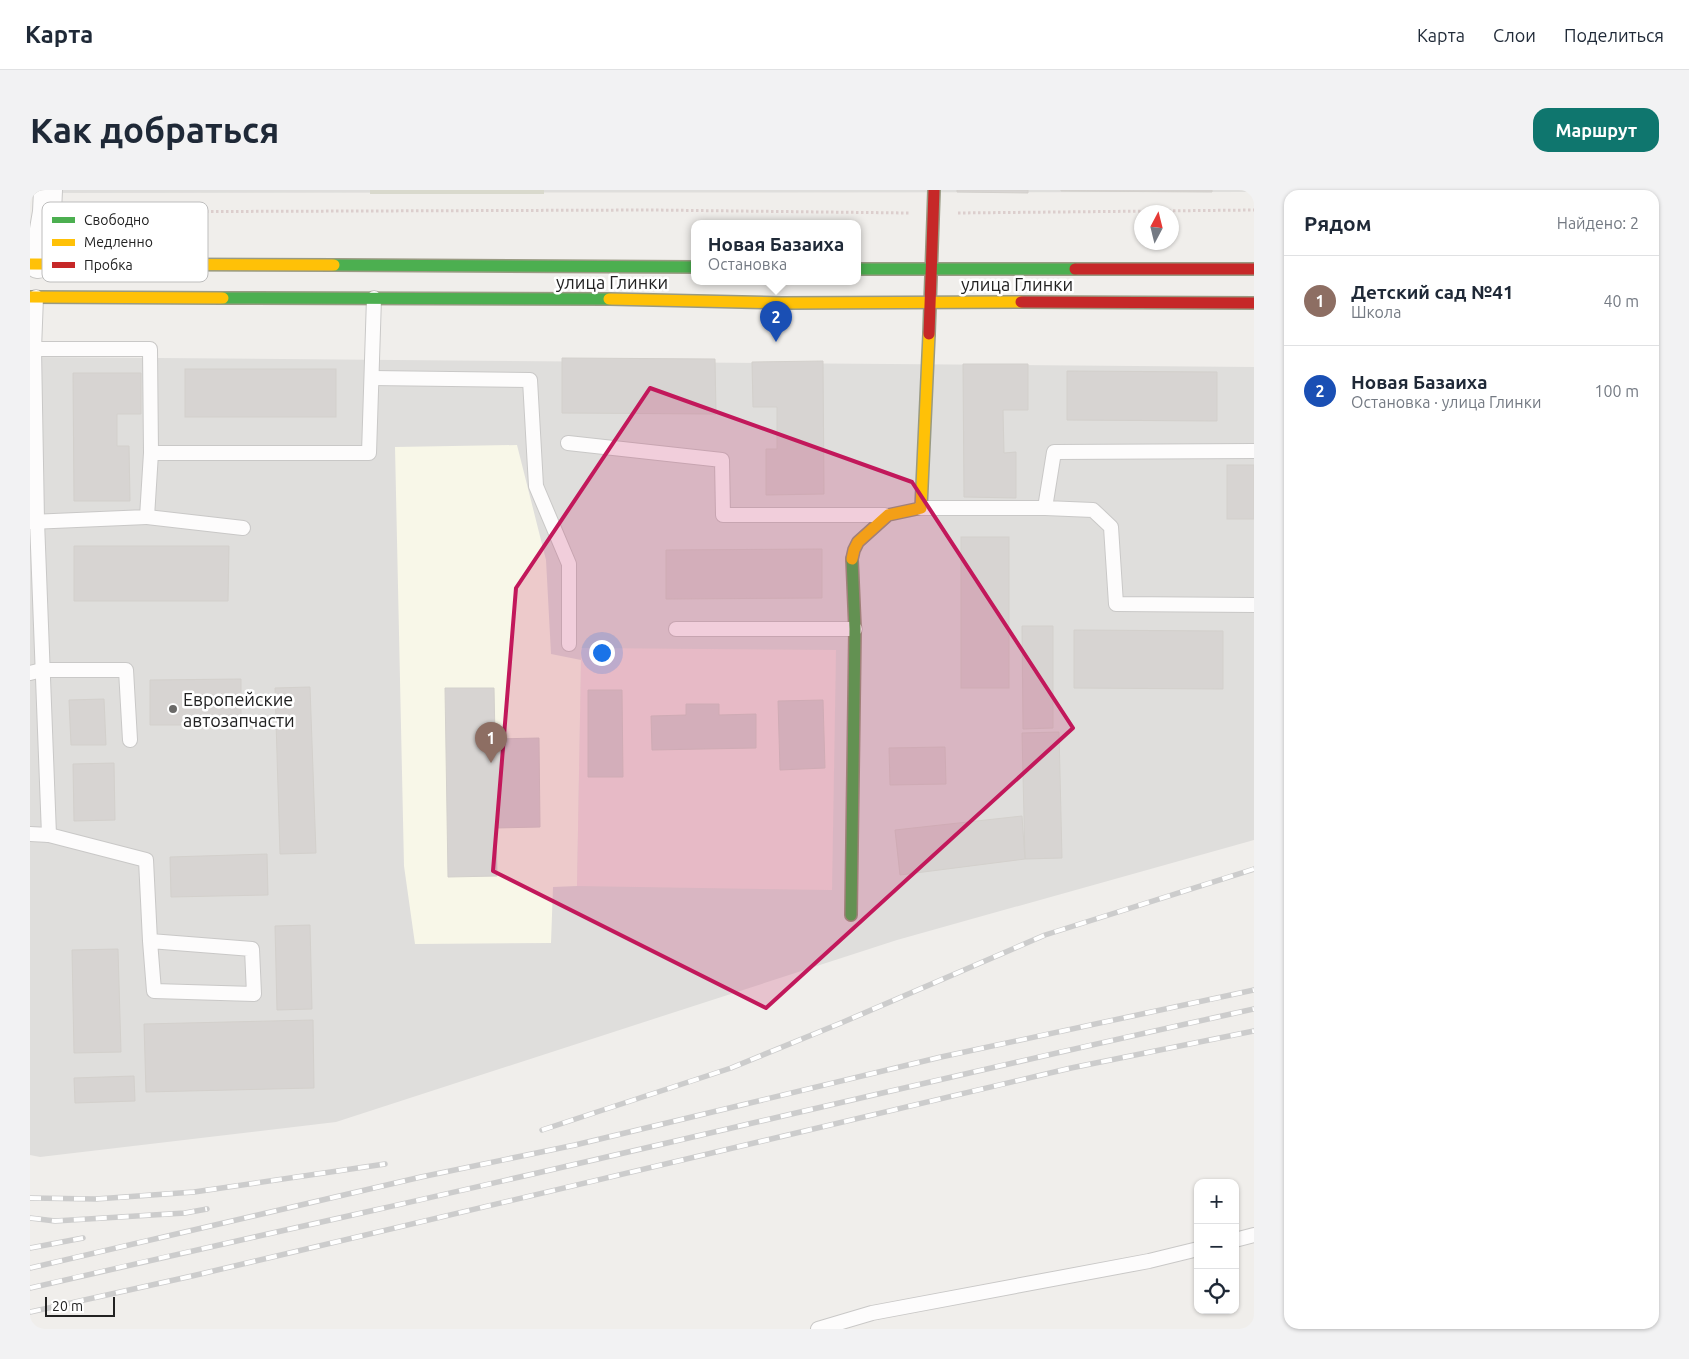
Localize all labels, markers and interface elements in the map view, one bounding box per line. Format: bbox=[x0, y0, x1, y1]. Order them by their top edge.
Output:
text: Карта bbox=[25, 21, 93, 48]
text: Карта bbox=[1417, 25, 1465, 45]
text: Слои bbox=[1493, 25, 1536, 45]
text: Поделиться bbox=[1564, 25, 1664, 45]
button: Маршрут bbox=[1533, 108, 1659, 152]
text: Как добраться bbox=[30, 110, 279, 150]
legend bbox=[42, 202, 208, 282]
north arrow bbox=[1134, 205, 1179, 250]
text: Рядом bbox=[1304, 211, 1372, 235]
text: Свободно bbox=[84, 212, 149, 228]
text: Найдено: 2 bbox=[1557, 214, 1639, 232]
popup bbox=[691, 220, 861, 285]
text: Новая Базаиха bbox=[708, 233, 844, 255]
text: Медленно bbox=[84, 234, 153, 250]
text: Остановка bbox=[708, 255, 787, 273]
text: Пробка bbox=[84, 257, 133, 273]
street label: улица Глинки bbox=[556, 272, 668, 292]
street label: улица Глинки bbox=[961, 274, 1073, 294]
text: Детский сад №41 bbox=[1351, 281, 1514, 303]
text: 1 bbox=[1315, 292, 1325, 310]
text: 40 m bbox=[1603, 292, 1639, 310]
pin: 2 bbox=[760, 301, 792, 342]
text: Школа bbox=[1351, 303, 1401, 321]
text: Новая Базаиха bbox=[1351, 371, 1487, 393]
text: 2 bbox=[1315, 382, 1325, 400]
text: 100 m bbox=[1594, 382, 1639, 400]
text: Остановка · улица Глинки bbox=[1351, 393, 1541, 411]
your location bbox=[589, 640, 615, 666]
place label: Европейские автозапчасти bbox=[183, 689, 295, 730]
marker: Европейские автозапчасти bbox=[167, 703, 179, 715]
pin: 1 bbox=[475, 722, 507, 763]
map controls bbox=[1194, 1179, 1239, 1314]
button: + bbox=[1194, 1179, 1239, 1224]
button: − bbox=[1194, 1224, 1239, 1269]
button: locate bbox=[1194, 1269, 1239, 1314]
scale bar bbox=[45, 1294, 115, 1317]
text: 20 m bbox=[52, 1298, 83, 1314]

